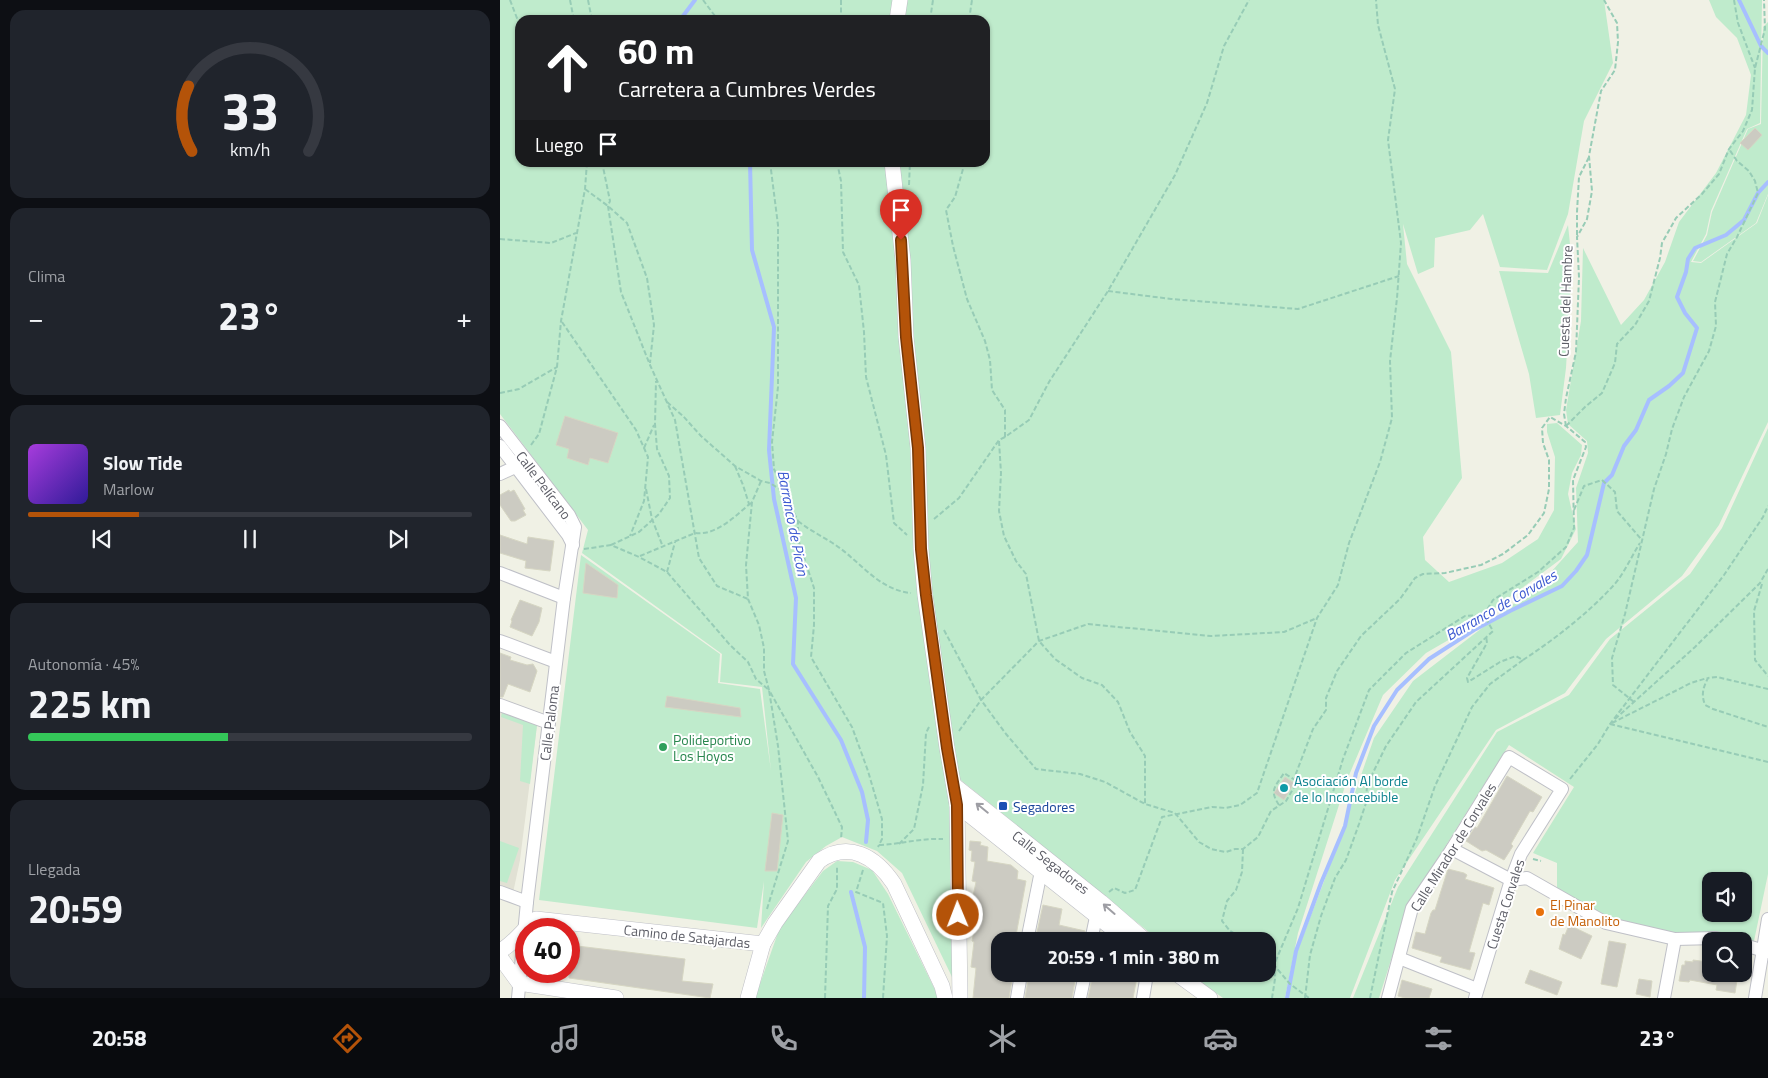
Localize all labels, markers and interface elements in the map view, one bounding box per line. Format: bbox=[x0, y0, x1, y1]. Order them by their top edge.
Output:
text: 60 m bbox=[618, 24, 694, 78]
icon: ahead bbox=[535, 35, 600, 100]
text: 33 bbox=[221, 71, 279, 150]
text: Carretera a Cumbres Verdes bbox=[618, 72, 876, 106]
text: Luego bbox=[535, 130, 584, 159]
icon: arrive bbox=[594, 130, 622, 158]
text: km/h bbox=[230, 136, 270, 163]
pin bbox=[880, 189, 922, 240]
icon: arrive bbox=[887, 196, 915, 224]
street label: Cuesta del Hambre bbox=[1553, 245, 1577, 357]
text: Clima bbox=[28, 264, 65, 288]
text: 23° bbox=[218, 287, 282, 345]
text: − bbox=[28, 296, 44, 339]
text: + bbox=[456, 296, 472, 339]
street label: Calle Pelícano bbox=[511, 446, 577, 524]
text: Slow Tide bbox=[103, 448, 182, 477]
water label: Barranco de Picón bbox=[772, 468, 815, 578]
text: Marlow bbox=[103, 477, 154, 501]
icon: previous bbox=[88, 525, 116, 553]
icon: pause bbox=[236, 525, 264, 553]
icon: next bbox=[384, 525, 412, 553]
water label: Barranco de Corvales bbox=[1441, 563, 1562, 646]
text: Autonomía · 45% bbox=[28, 652, 139, 676]
text: 225 km bbox=[28, 675, 152, 733]
street label: Calle Paloma bbox=[534, 684, 564, 762]
place label: Polideportivo Los Hoyos bbox=[673, 729, 751, 766]
marker: Polideportivo Los Hoyos bbox=[657, 741, 669, 753]
place label: Asociación Al borde de lo Inconcebible bbox=[1294, 770, 1408, 807]
street label: Calle Mirador de Corvales bbox=[1405, 779, 1501, 915]
marker: Asociación Al borde de lo Inconcebible bbox=[1278, 782, 1290, 794]
place label: Segadores bbox=[1013, 796, 1075, 817]
marker: Segadores bbox=[997, 800, 1009, 812]
one-way arrow bbox=[976, 802, 989, 813]
street label: Calle Segadores bbox=[1008, 825, 1094, 899]
street label: Cuesta Corvales bbox=[1481, 856, 1529, 952]
text: Llegada bbox=[28, 857, 80, 881]
map controls bbox=[1702, 872, 1752, 982]
button: sound bbox=[1702, 872, 1752, 922]
text: 20:59 bbox=[28, 880, 123, 938]
position arrow bbox=[931, 888, 983, 940]
place label: El Pinar de Manolito bbox=[1550, 894, 1620, 931]
one-way arrow bbox=[1103, 904, 1116, 915]
marker: El Pinar de Manolito bbox=[1534, 906, 1546, 918]
speed limit sign: 40 bbox=[515, 918, 580, 983]
street label: Camino de Satajardas bbox=[623, 919, 751, 953]
button: search bbox=[1702, 932, 1752, 982]
text: 20:59 · 1 min · 380 m bbox=[1047, 942, 1220, 971]
text: 20:58 bbox=[92, 1021, 147, 1055]
icon: directions bbox=[330, 1021, 365, 1056]
icon: music bbox=[548, 1021, 583, 1056]
icon: phone bbox=[766, 1021, 801, 1056]
icon: climate bbox=[985, 1021, 1020, 1056]
icon: car bbox=[1203, 1021, 1238, 1056]
icon: filters bbox=[1421, 1021, 1456, 1056]
text: 23° bbox=[1639, 1021, 1676, 1055]

